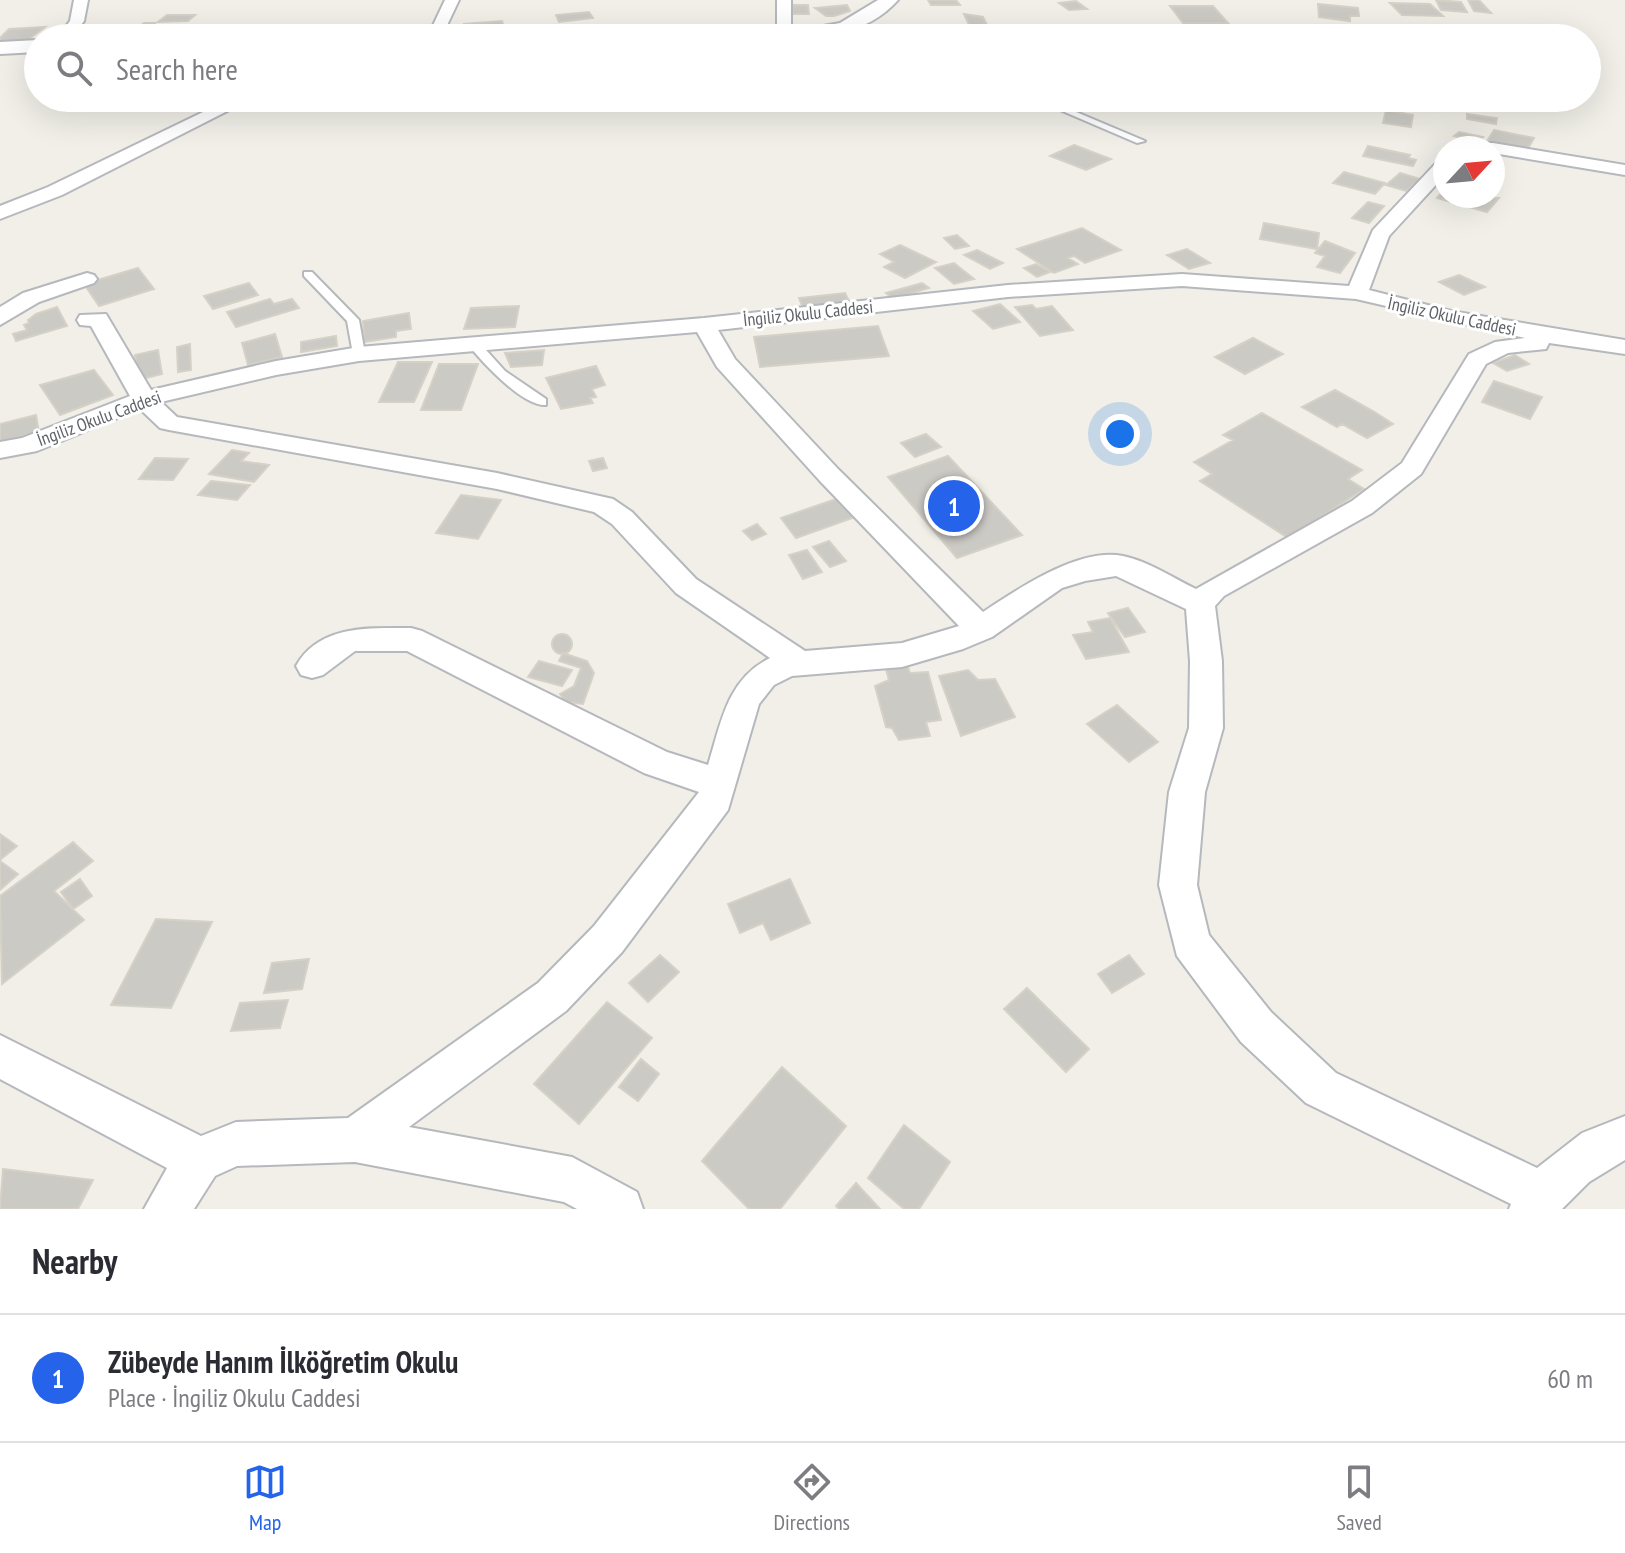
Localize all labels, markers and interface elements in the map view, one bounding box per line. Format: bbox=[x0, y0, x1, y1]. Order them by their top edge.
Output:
search box bbox=[24, 24, 1601, 112]
icon: search bbox=[52, 46, 96, 90]
text: Search here bbox=[116, 49, 238, 88]
north arrow bbox=[1433, 136, 1505, 208]
street label: İngiliz Okulu Caddesi bbox=[1386, 291, 1518, 341]
street label: İngiliz Okulu Caddesi bbox=[742, 295, 874, 331]
street label: İngiliz Okulu Caddesi bbox=[34, 385, 164, 451]
your location bbox=[1100, 414, 1140, 454]
pin: 1 bbox=[928, 476, 980, 536]
text: Nearby bbox=[32, 1239, 117, 1283]
text: Zübeyde Hanım İlköğretim Okulu bbox=[108, 1342, 458, 1381]
text: 1 bbox=[52, 1362, 64, 1395]
text: 60 m bbox=[1547, 1362, 1593, 1395]
text: Place · İngiliz Okulu Caddesi bbox=[108, 1381, 361, 1414]
tab: Map bbox=[243, 1460, 287, 1536]
tab: Directions bbox=[774, 1460, 850, 1536]
tab: Saved bbox=[1336, 1460, 1382, 1536]

